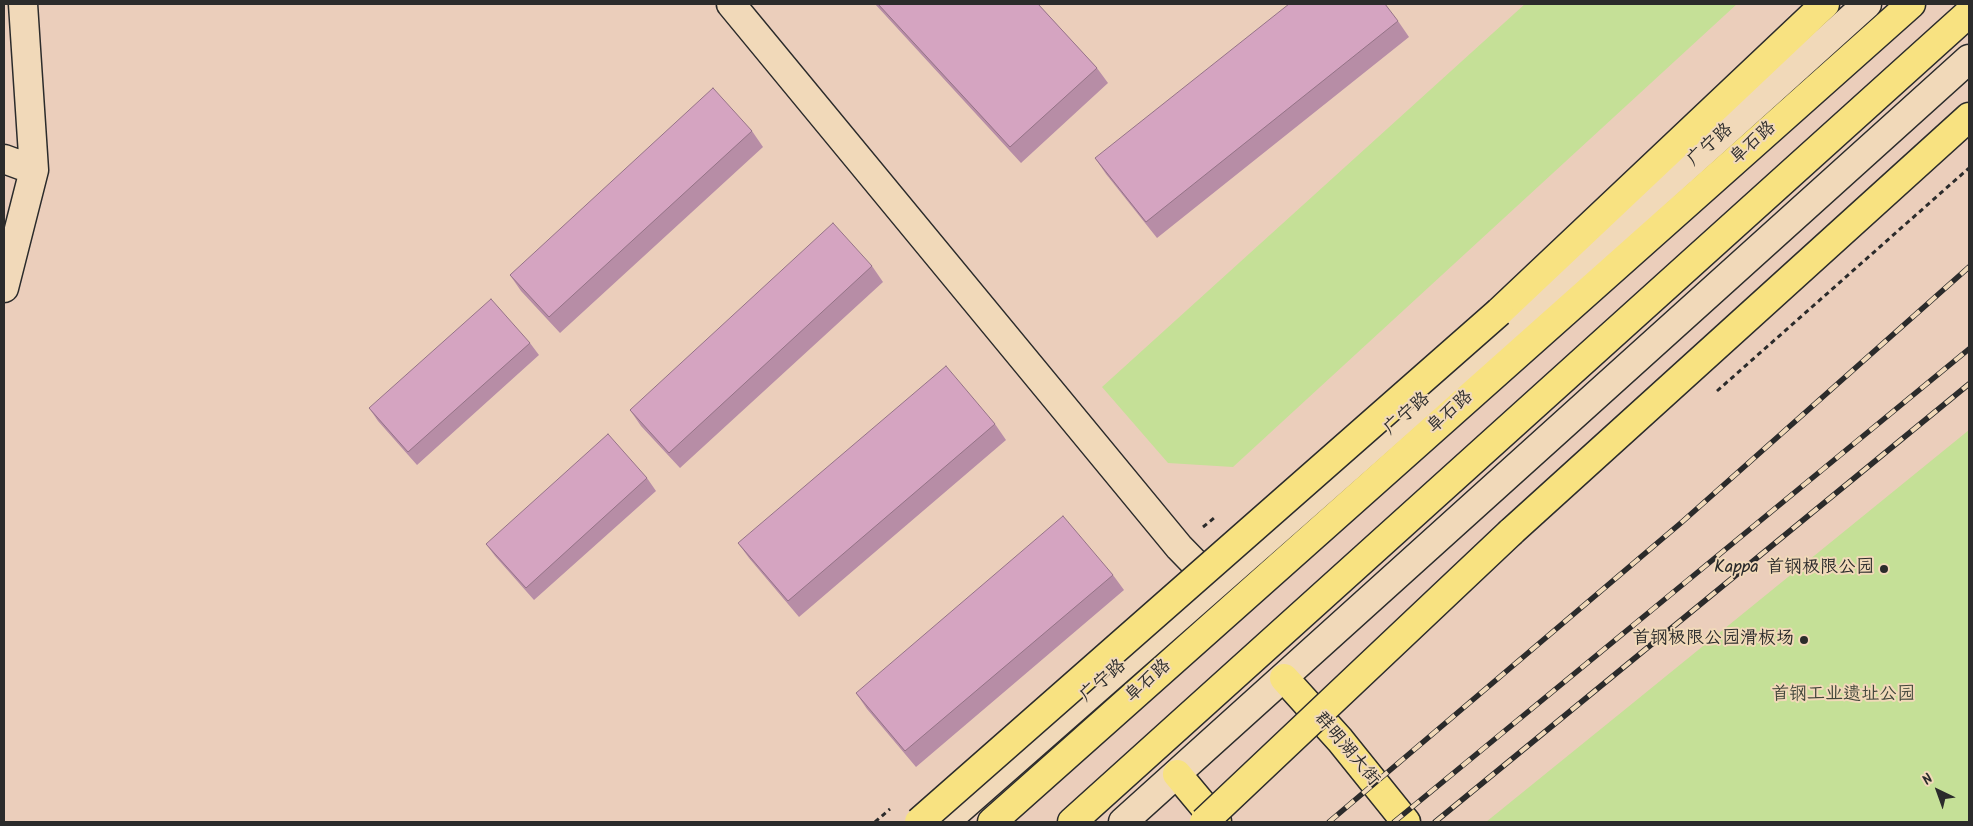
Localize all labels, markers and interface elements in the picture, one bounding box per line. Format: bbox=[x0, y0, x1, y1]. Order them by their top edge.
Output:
street label: 阜石路 bbox=[1727, 118, 1781, 170]
street label: 广宁路 bbox=[1684, 120, 1738, 172]
street label: 阜石路 bbox=[1424, 387, 1478, 439]
street label: 广宁路 bbox=[1381, 389, 1435, 441]
place label: Kappa 首钢极限公园 bbox=[1714, 558, 1874, 580]
marker: Kappa 首钢极限公园 bbox=[1878, 563, 1890, 575]
place label: 首钢极限公园滑板场 bbox=[1632, 629, 1794, 651]
marker: 首钢极限公园滑板场 bbox=[1798, 634, 1810, 646]
street label: 广宁路 bbox=[1077, 656, 1131, 708]
street label: 阜石路 bbox=[1122, 656, 1176, 708]
park label: 首钢工业遗址公园 bbox=[1771, 685, 1915, 707]
street label: 群明湖大街 bbox=[1309, 709, 1383, 791]
north arrow bbox=[1913, 766, 1963, 816]
text: N bbox=[1917, 769, 1939, 791]

